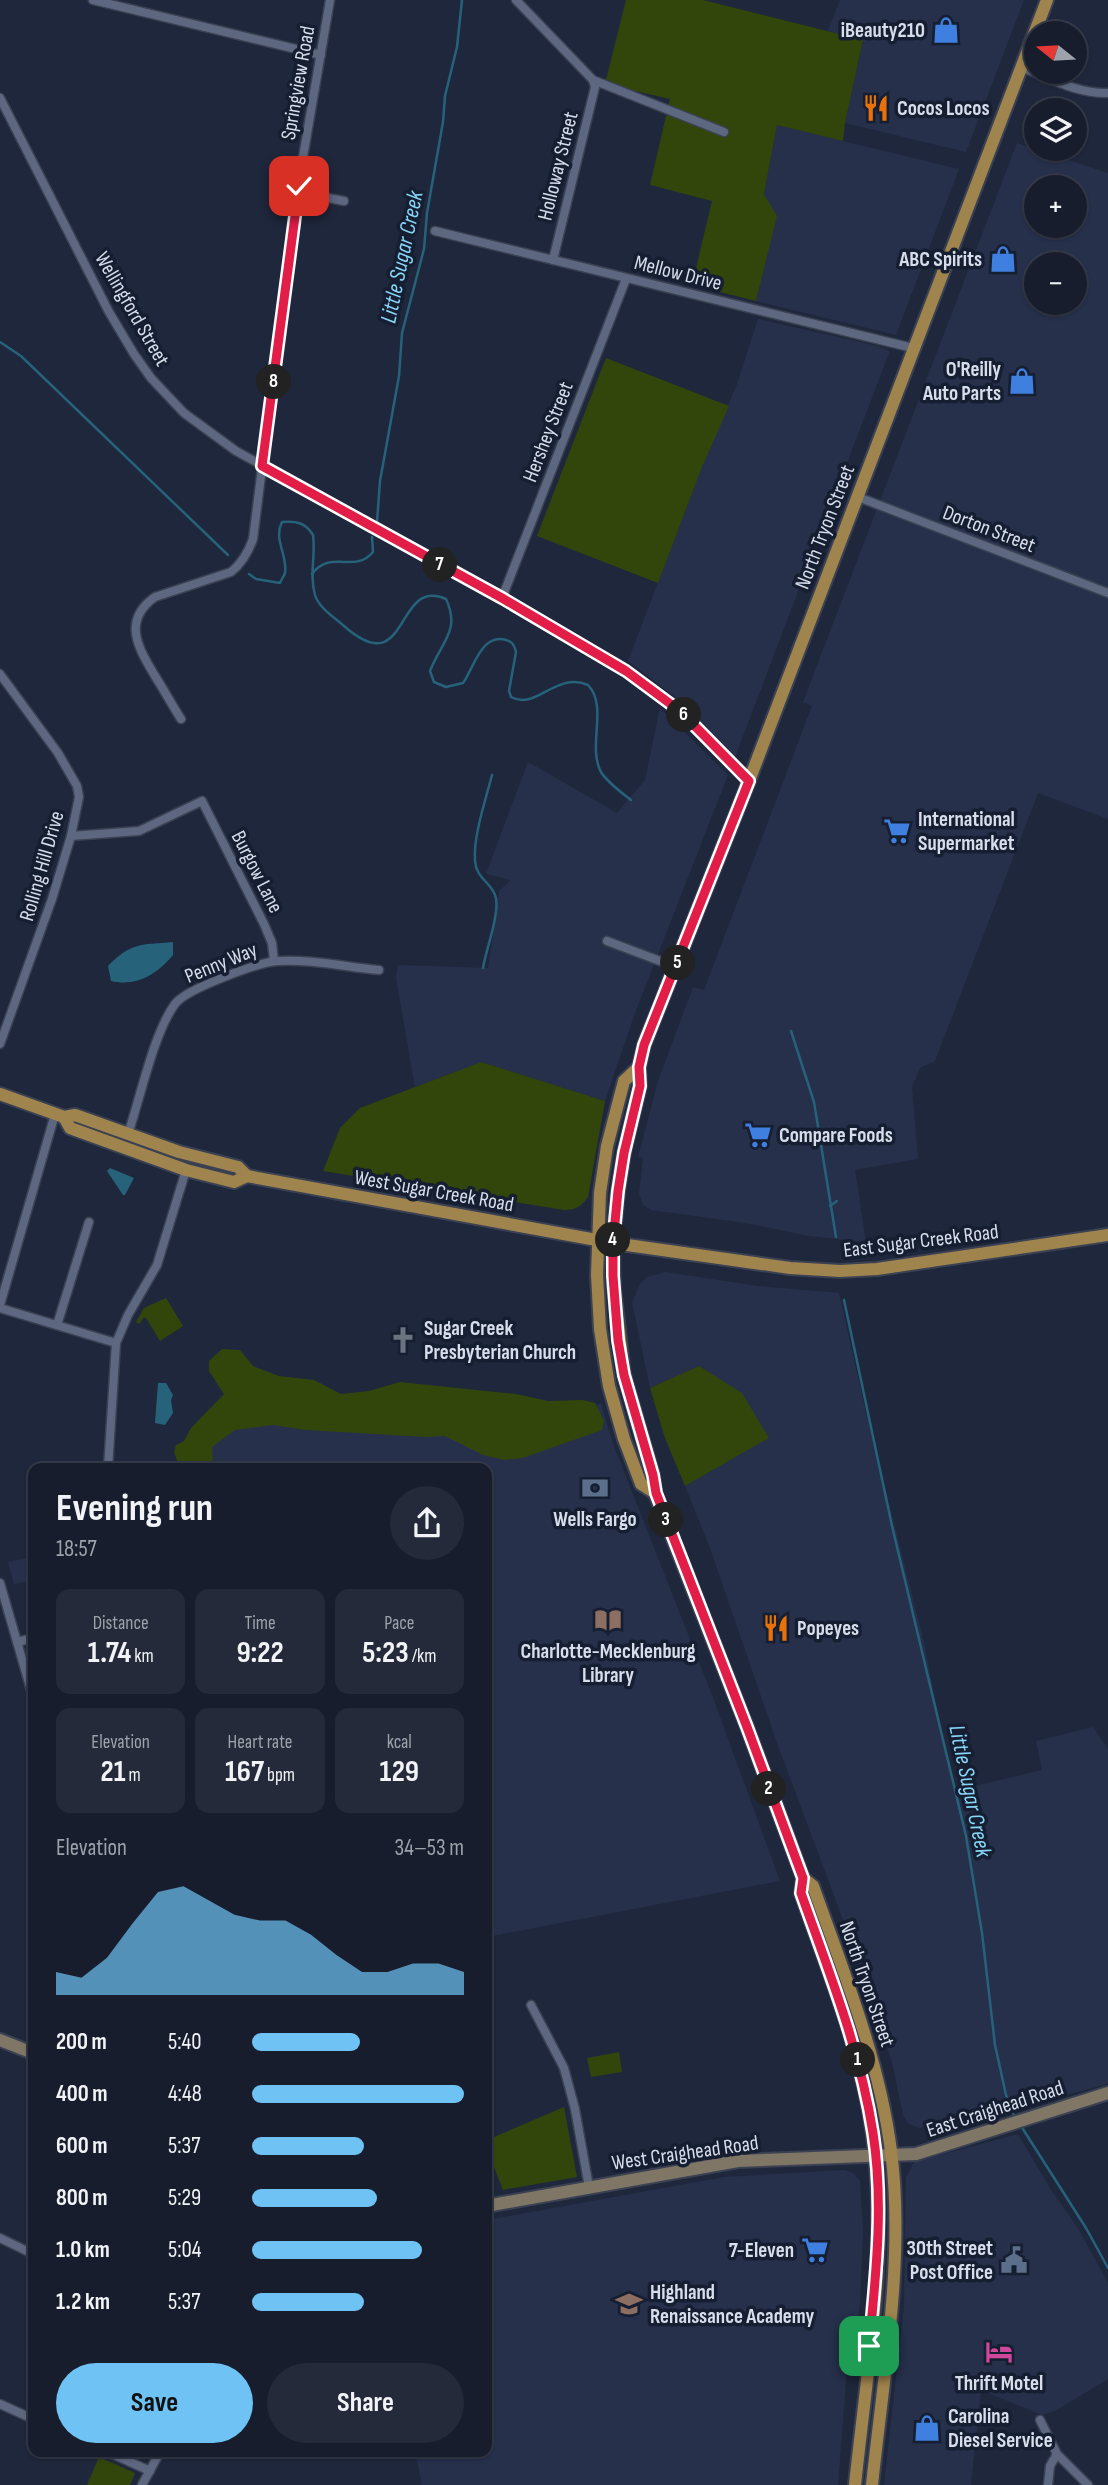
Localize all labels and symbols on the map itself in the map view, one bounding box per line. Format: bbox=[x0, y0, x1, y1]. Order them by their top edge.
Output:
shop icon: iBeauty210 bbox=[931, 15, 961, 45]
place label: iBeauty210 bbox=[841, 18, 925, 43]
north arrow bbox=[1024, 21, 1087, 84]
street label: Springview Road bbox=[276, 24, 320, 142]
restaurant icon: Cocos Locos bbox=[861, 93, 891, 123]
place label: Cocos Locos bbox=[897, 96, 989, 121]
street label: Holloway Street bbox=[532, 109, 584, 223]
pin bbox=[269, 156, 329, 216]
water label: Little Sugar Creek bbox=[374, 187, 430, 326]
shop icon: ABC Spirits bbox=[988, 244, 1018, 274]
street label: Wellingford Street bbox=[89, 247, 175, 371]
place label: ABC Spirits bbox=[898, 247, 982, 272]
street label: Mellow Drive bbox=[632, 250, 724, 296]
place label: O'Reilly Auto Parts bbox=[922, 357, 1001, 406]
pin: 8 bbox=[256, 364, 292, 400]
shop icon: O'Reilly Auto Parts bbox=[1007, 366, 1037, 396]
street label: Hershey Street bbox=[517, 378, 579, 486]
street label: North Tryon Street bbox=[790, 461, 860, 593]
street label: Dorton Street bbox=[939, 500, 1039, 558]
pin: 7 bbox=[422, 548, 458, 582]
pin: 6 bbox=[666, 698, 702, 732]
place label: International Supermarket bbox=[918, 807, 1015, 856]
street label: Rolling Hill Drive bbox=[14, 808, 70, 924]
supermarket icon: International Supermarket bbox=[882, 816, 912, 846]
street label: Burgow Lane bbox=[226, 827, 288, 917]
street label: Penny Way bbox=[181, 937, 261, 989]
pin: 5 bbox=[660, 946, 696, 981]
supermarket icon: Compare Foods bbox=[743, 1120, 773, 1150]
place label: Compare Foods bbox=[779, 1123, 893, 1148]
street label: West Sugar Creek Road bbox=[352, 1165, 516, 1217]
street label: East Sugar Creek Road bbox=[842, 1219, 1000, 1263]
pin: 4 bbox=[596, 1222, 630, 1258]
place label: Sugar Creek Presbyterian Church bbox=[424, 1316, 576, 1365]
church icon: Sugar Creek Presbyterian Church bbox=[388, 1325, 418, 1355]
bank icon: Wells Fargo bbox=[580, 1473, 610, 1503]
pin: 3 bbox=[648, 1502, 684, 1538]
place label: Wells Fargo bbox=[553, 1507, 637, 1532]
library icon: Charlotte-Mecklenburg Library bbox=[593, 1605, 623, 1635]
restaurant icon: Popeyes bbox=[761, 1613, 791, 1643]
place label: Popeyes bbox=[797, 1616, 859, 1641]
place label: Charlotte-Mecklenburg Library bbox=[520, 1639, 696, 1688]
water label: Little Sugar Creek bbox=[942, 1722, 998, 1861]
pin: 2 bbox=[752, 1772, 786, 1806]
street label: North Tryon Street bbox=[834, 1918, 900, 2050]
pin: 1 bbox=[840, 2042, 876, 2078]
street label: East Craighead Road bbox=[923, 2075, 1067, 2143]
street label: West Craighead Road bbox=[610, 2130, 760, 2176]
supermarket icon: 7-Eleven bbox=[800, 2235, 830, 2265]
place label: 30th Street Post Office bbox=[906, 2236, 993, 2285]
place label: 7-Eleven bbox=[729, 2238, 794, 2263]
public building icon: 30th Street Post Office bbox=[999, 2245, 1029, 2275]
place label: Highland Renaissance Academy bbox=[650, 2280, 815, 2329]
school or university icon: Highland Renaissance Academy bbox=[614, 2289, 644, 2319]
pin bbox=[839, 2316, 899, 2376]
hotel icon: Thrift Motel bbox=[984, 2337, 1014, 2367]
place label: Thrift Motel bbox=[955, 2371, 1043, 2396]
place label: Carolina Diesel Service bbox=[948, 2404, 1053, 2453]
shop icon: Carolina Diesel Service bbox=[912, 2413, 942, 2443]

